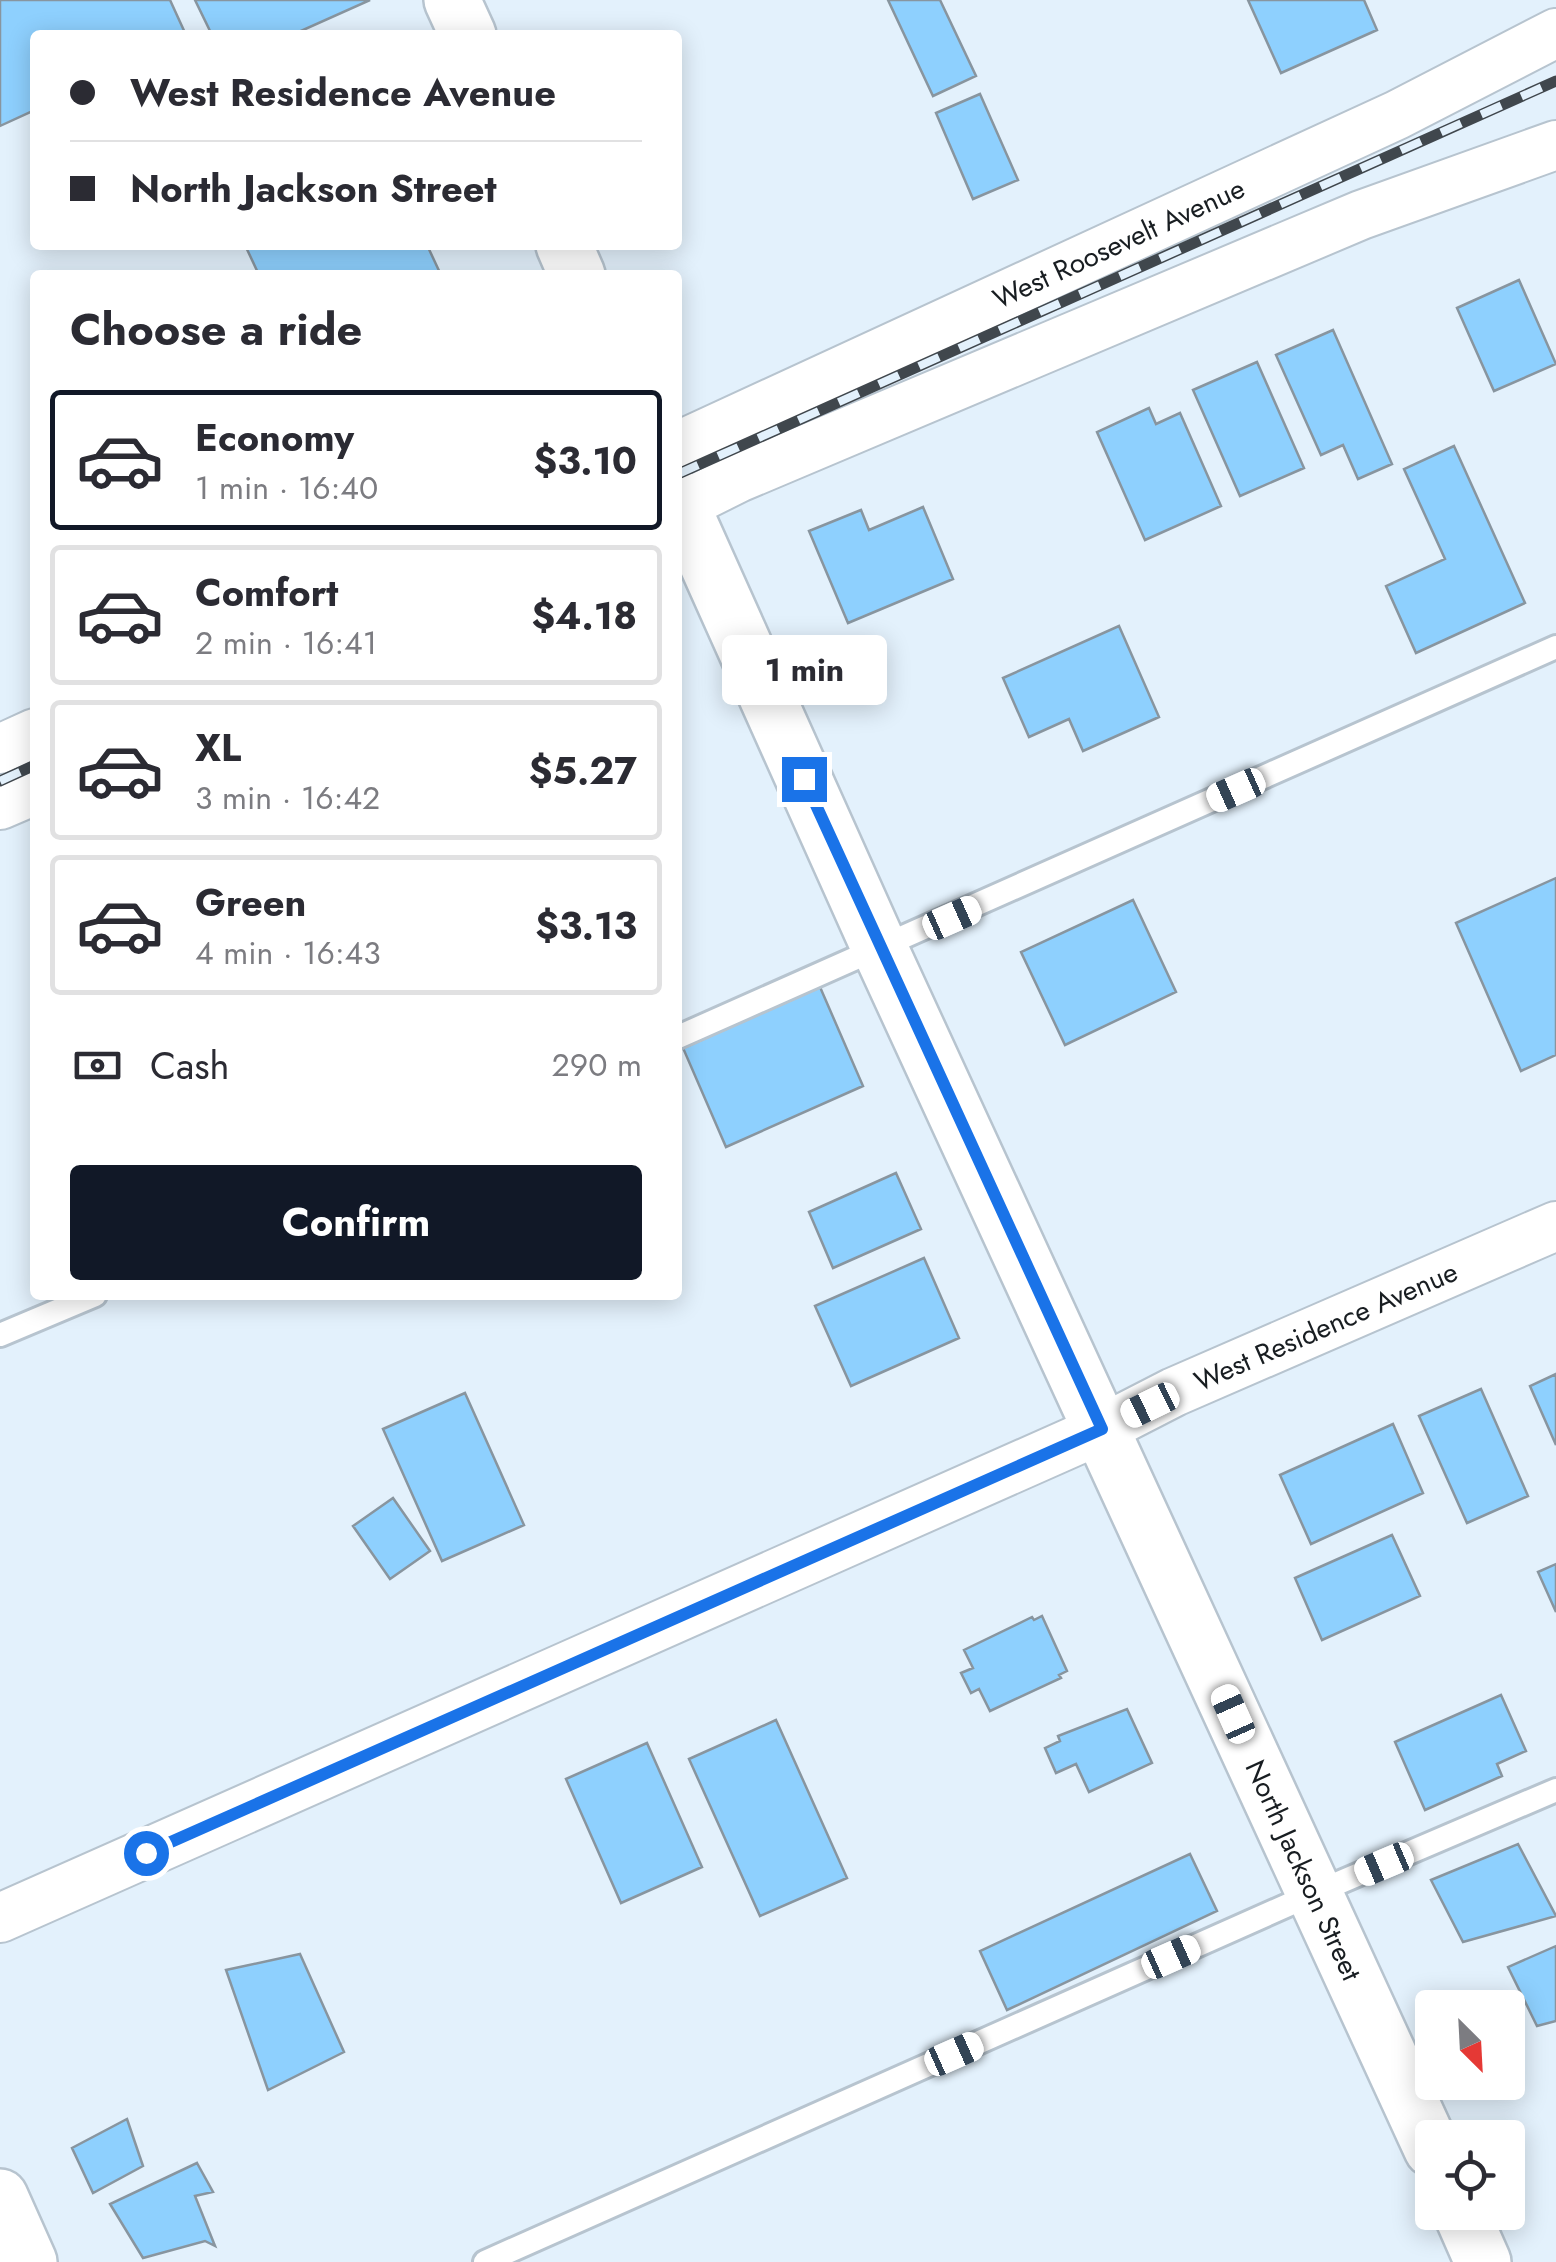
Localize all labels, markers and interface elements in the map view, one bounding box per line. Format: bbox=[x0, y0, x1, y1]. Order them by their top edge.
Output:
text: West Residence Avenue bbox=[130, 65, 556, 120]
text: North Jackson Street bbox=[130, 161, 497, 216]
street label: West Roosevelt Avenue bbox=[986, 168, 1251, 319]
text: Choose a ride bbox=[70, 297, 362, 362]
text: Economy bbox=[195, 410, 354, 465]
icon: car bbox=[75, 415, 165, 505]
text: $3.10 bbox=[534, 433, 637, 488]
text: 1 min · 16:40 bbox=[195, 465, 378, 511]
text: Comfort bbox=[195, 565, 338, 620]
icon: car bbox=[75, 570, 165, 660]
text: $4.18 bbox=[531, 588, 637, 643]
text: 2 min · 16:41 bbox=[195, 620, 377, 666]
callout: 1 min bbox=[722, 634, 886, 704]
text: 1 min bbox=[765, 647, 844, 693]
text: XL bbox=[195, 720, 241, 775]
icon: car bbox=[75, 725, 165, 815]
text: $5.27 bbox=[529, 743, 637, 798]
route end bbox=[782, 757, 827, 802]
car bbox=[1202, 764, 1270, 816]
text: 3 min · 16:42 bbox=[195, 775, 380, 821]
text: Green bbox=[195, 875, 306, 930]
icon: car bbox=[75, 880, 165, 970]
car bbox=[918, 892, 986, 944]
text: $3.13 bbox=[535, 898, 637, 953]
text: 4 min · 16:43 bbox=[195, 930, 381, 976]
icon: cash bbox=[70, 1038, 125, 1093]
text: Cash bbox=[150, 1038, 230, 1093]
text: 290 m bbox=[552, 1042, 642, 1088]
button: Confirm bbox=[70, 1165, 642, 1280]
street label: West Residence Avenue bbox=[1188, 1251, 1464, 1402]
car bbox=[1116, 1378, 1184, 1432]
car bbox=[1207, 1680, 1259, 1748]
street label: North Jackson Street bbox=[1235, 1753, 1372, 1988]
route start bbox=[124, 1831, 169, 1876]
car bbox=[1351, 1838, 1417, 1890]
car bbox=[1137, 1931, 1205, 1983]
north arrow bbox=[1415, 1990, 1525, 2100]
map controls bbox=[1415, 1990, 1525, 2230]
car bbox=[920, 2028, 988, 2080]
button: locate bbox=[1415, 2120, 1525, 2230]

